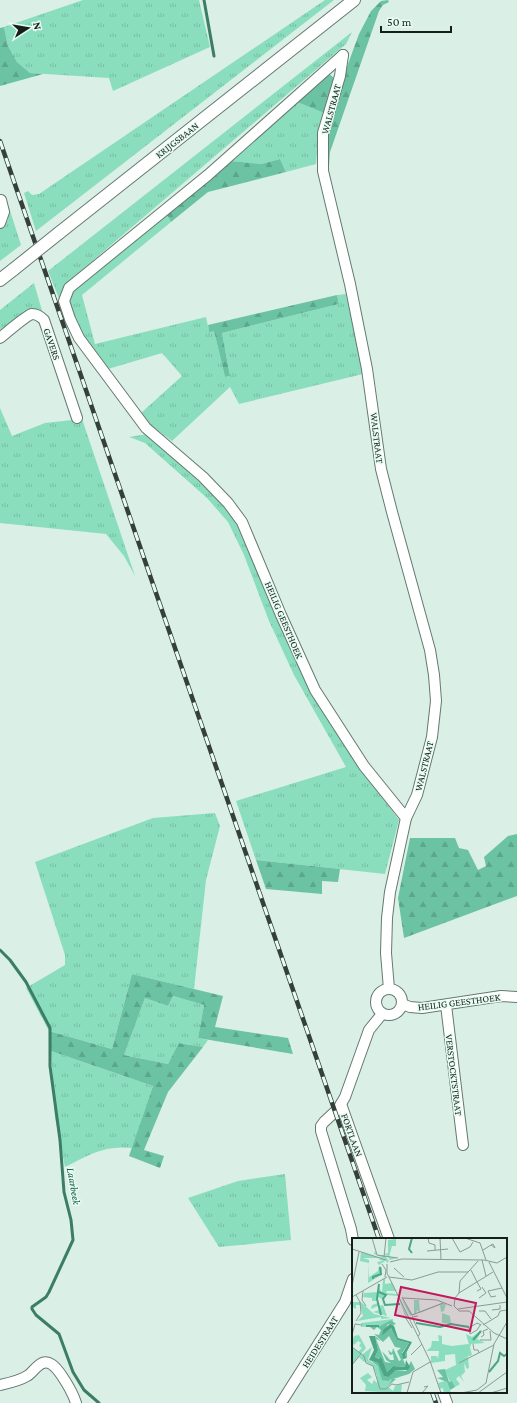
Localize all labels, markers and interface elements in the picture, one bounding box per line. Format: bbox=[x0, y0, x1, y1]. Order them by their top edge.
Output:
north arrow bbox=[8, 8, 48, 48]
scale bar bbox=[381, 8, 451, 34]
text: 50 m bbox=[387, 15, 412, 29]
text: N bbox=[31, 21, 45, 31]
street label: WALSTRAAT bbox=[319, 82, 343, 135]
street label: KRIJGSBAAN bbox=[153, 119, 201, 160]
street label: GAVERS bbox=[41, 327, 63, 362]
street label: WALSTRAAT bbox=[368, 412, 386, 465]
street label: HEILIG GEESTHOEK bbox=[263, 580, 305, 661]
street label: WALSTRAAT bbox=[412, 739, 436, 792]
street label: HEILIG GEESTHOEK bbox=[417, 991, 501, 1013]
street label: VERSTOCKTSTRAAT bbox=[444, 1034, 465, 1117]
street label: FORTLAAN bbox=[339, 1112, 365, 1159]
water label: Laarbeek bbox=[65, 1166, 83, 1207]
inset map bbox=[352, 1238, 507, 1393]
street label: HEIDESTRAAT bbox=[300, 1314, 341, 1370]

